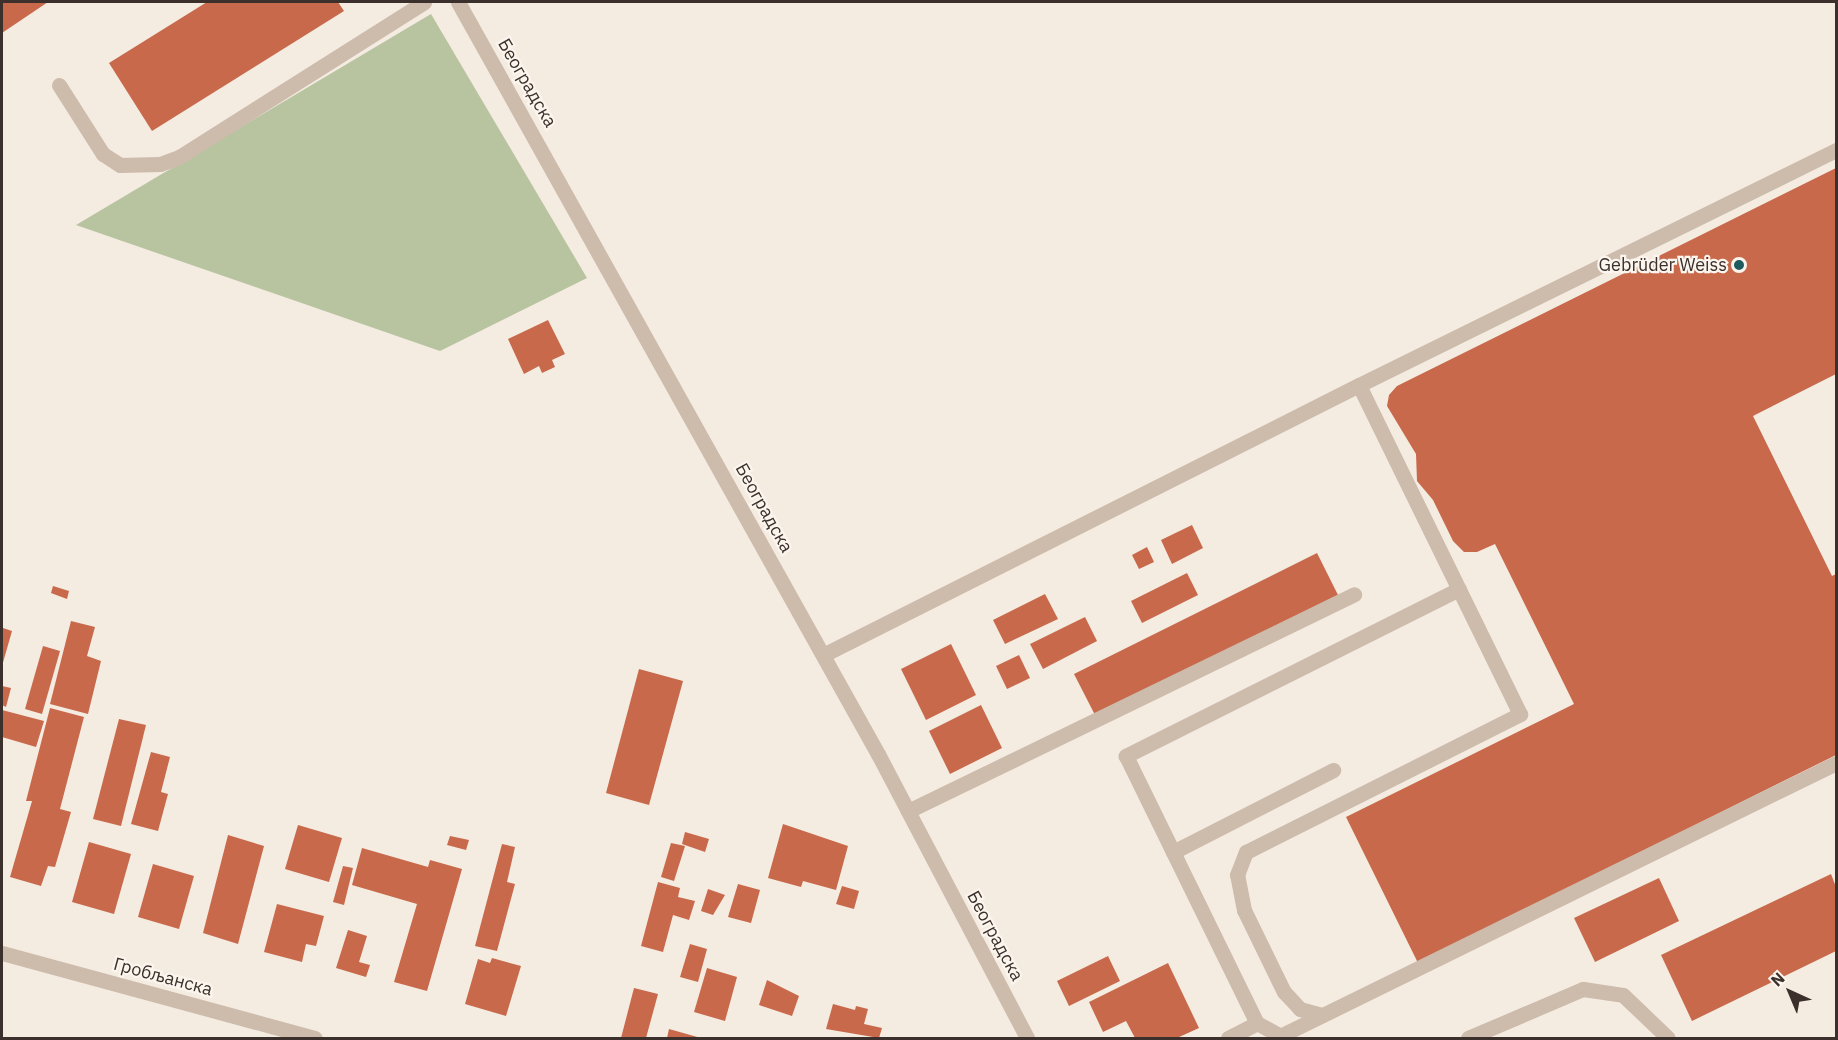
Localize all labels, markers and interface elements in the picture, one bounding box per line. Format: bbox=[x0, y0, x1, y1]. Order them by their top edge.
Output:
street label: Београдска bbox=[493, 35, 561, 131]
place label: Gebrüder Weiss bbox=[1599, 254, 1727, 276]
marker: Gebrüder Weiss bbox=[1732, 258, 1746, 272]
street label: Београдска bbox=[731, 460, 797, 556]
street label: Београдска bbox=[962, 887, 1028, 985]
street label: Гробљанска bbox=[111, 953, 215, 1001]
north arrow bbox=[1760, 962, 1820, 1022]
text: N bbox=[1766, 968, 1789, 990]

